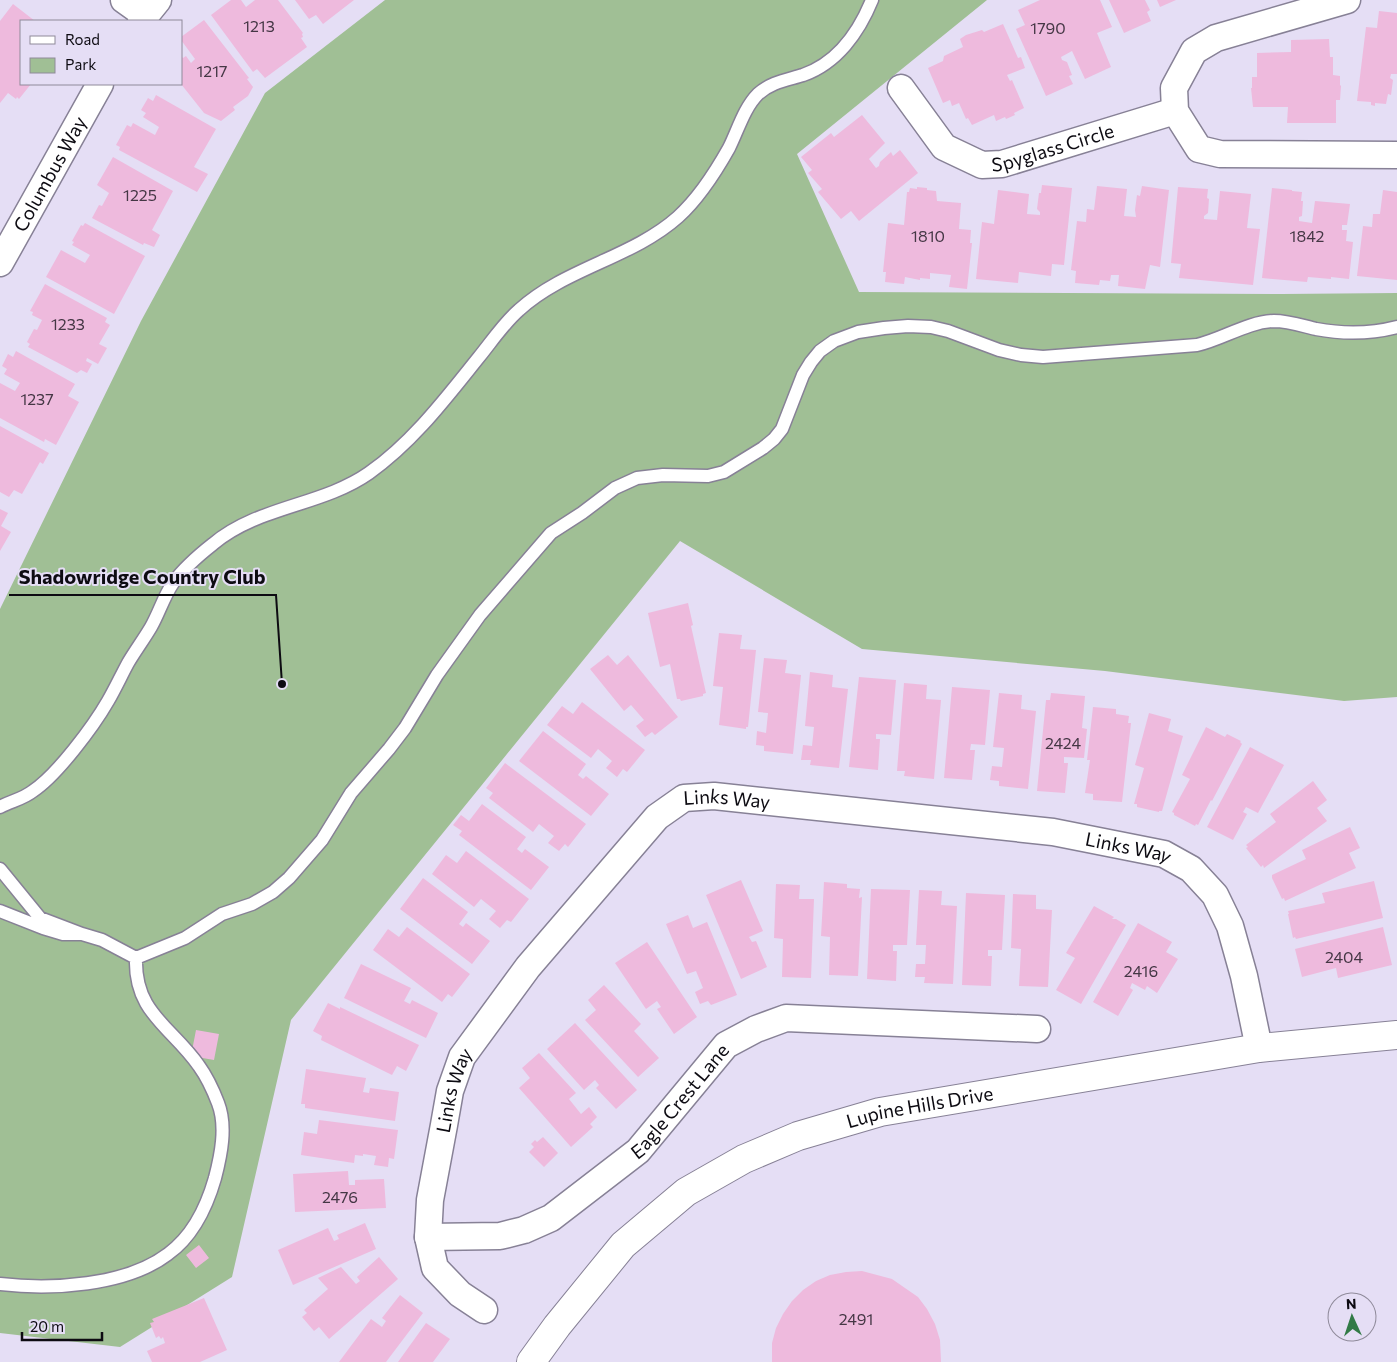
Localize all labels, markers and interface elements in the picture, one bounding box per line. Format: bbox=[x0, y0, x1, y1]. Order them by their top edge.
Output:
house number: 1213 bbox=[243, 16, 275, 35]
house number: 1790 bbox=[1030, 18, 1066, 37]
legend bbox=[20, 20, 182, 85]
text: Road bbox=[65, 30, 100, 48]
text: Park bbox=[65, 55, 96, 73]
house number: 1217 bbox=[197, 61, 228, 80]
street label: Columbus Way bbox=[8, 112, 91, 235]
street label: Spyglass Circle bbox=[991, 118, 1117, 176]
house number: 1225 bbox=[123, 185, 157, 204]
house number: 1810 bbox=[911, 226, 945, 245]
house number: 1842 bbox=[1290, 226, 1325, 245]
house number: 1233 bbox=[51, 314, 85, 333]
house number: 1237 bbox=[20, 389, 54, 408]
callout: Shadowridge Country Club bbox=[9, 560, 276, 595]
text: Shadowridge Country Club bbox=[18, 564, 266, 588]
house number: 2424 bbox=[1045, 733, 1081, 752]
street label: Links Way bbox=[682, 784, 772, 813]
street label: Links Way bbox=[1084, 827, 1176, 867]
house number: 2404 bbox=[1325, 947, 1364, 966]
house number: 2416 bbox=[1124, 961, 1158, 980]
street label: Eagle Crest Lane bbox=[626, 1039, 733, 1163]
street label: Links Way bbox=[431, 1043, 476, 1135]
street label: Lupine Hills Drive bbox=[843, 1081, 995, 1132]
house number: 2476 bbox=[322, 1187, 358, 1206]
north arrow bbox=[1327, 1292, 1377, 1342]
text: N bbox=[1346, 1295, 1357, 1312]
house number: 2491 bbox=[839, 1309, 873, 1328]
scale bar bbox=[22, 1310, 102, 1342]
text: 20 m bbox=[30, 1317, 64, 1335]

